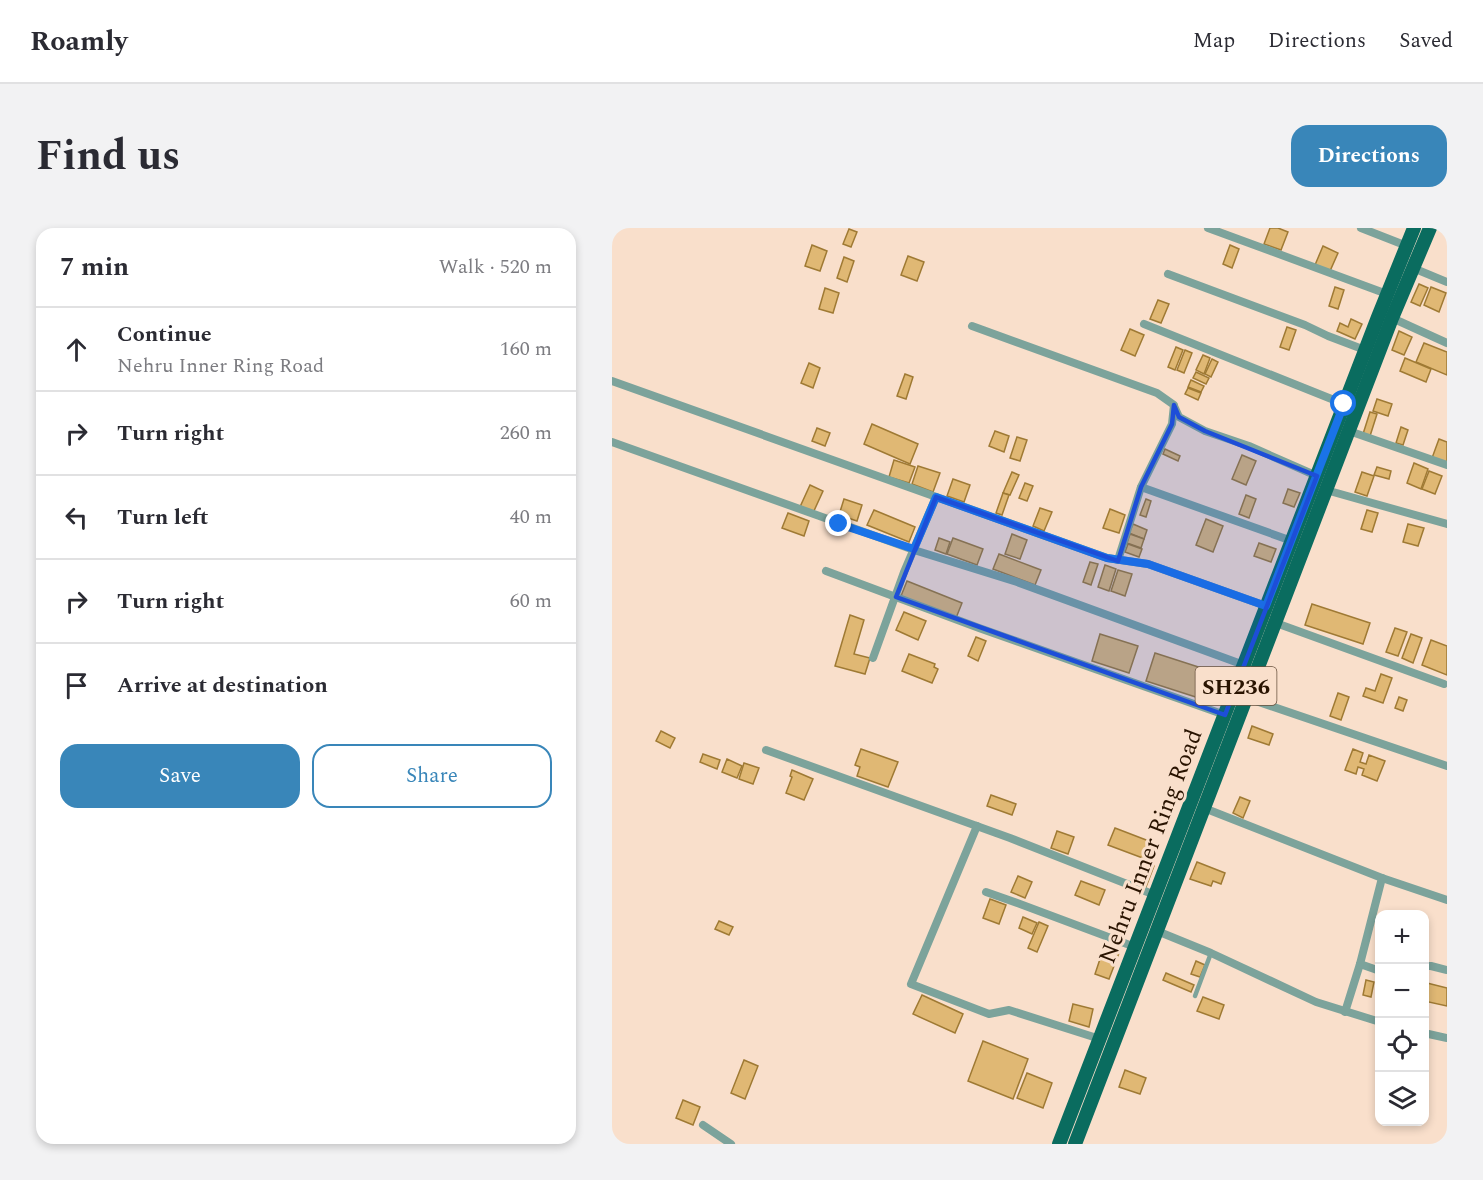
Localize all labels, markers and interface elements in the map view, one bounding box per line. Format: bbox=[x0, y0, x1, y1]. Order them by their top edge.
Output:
text: Roamly bbox=[30, 20, 128, 63]
text: Map bbox=[1193, 25, 1235, 57]
text: Directions bbox=[1268, 25, 1366, 57]
text: Saved bbox=[1399, 25, 1453, 57]
text: Find us bbox=[36, 125, 180, 188]
button: Directions bbox=[1291, 125, 1447, 187]
text: 7 min bbox=[60, 247, 129, 287]
text: Walk · 520 m bbox=[439, 252, 552, 282]
text: Continue bbox=[117, 318, 212, 351]
icon: ahead bbox=[60, 333, 93, 366]
text: 160 m bbox=[500, 334, 552, 364]
text: Nehru Inner Ring Road bbox=[117, 351, 324, 381]
route start bbox=[1330, 390, 1356, 416]
icon: right bbox=[60, 417, 93, 450]
text: Turn right bbox=[117, 417, 224, 450]
text: 260 m bbox=[500, 418, 552, 448]
icon: left bbox=[60, 501, 93, 534]
text: Turn left bbox=[117, 501, 209, 534]
text: 40 m bbox=[510, 502, 552, 532]
route end bbox=[825, 510, 851, 536]
icon: right bbox=[60, 585, 93, 618]
text: Turn right bbox=[117, 585, 224, 618]
text: 60 m bbox=[510, 586, 552, 616]
road number: SH236 bbox=[1196, 667, 1276, 705]
icon: arrive bbox=[60, 669, 93, 702]
text: Arrive at destination bbox=[117, 669, 328, 702]
street label: Nehru Inner Ring Road bbox=[1090, 724, 1212, 969]
button: Save bbox=[60, 744, 300, 808]
button: Share bbox=[312, 744, 552, 808]
map controls bbox=[1375, 910, 1429, 1126]
button: + bbox=[1375, 910, 1429, 964]
button: − bbox=[1375, 964, 1429, 1018]
button: locate bbox=[1375, 1018, 1429, 1072]
button: layers bbox=[1375, 1072, 1429, 1126]

